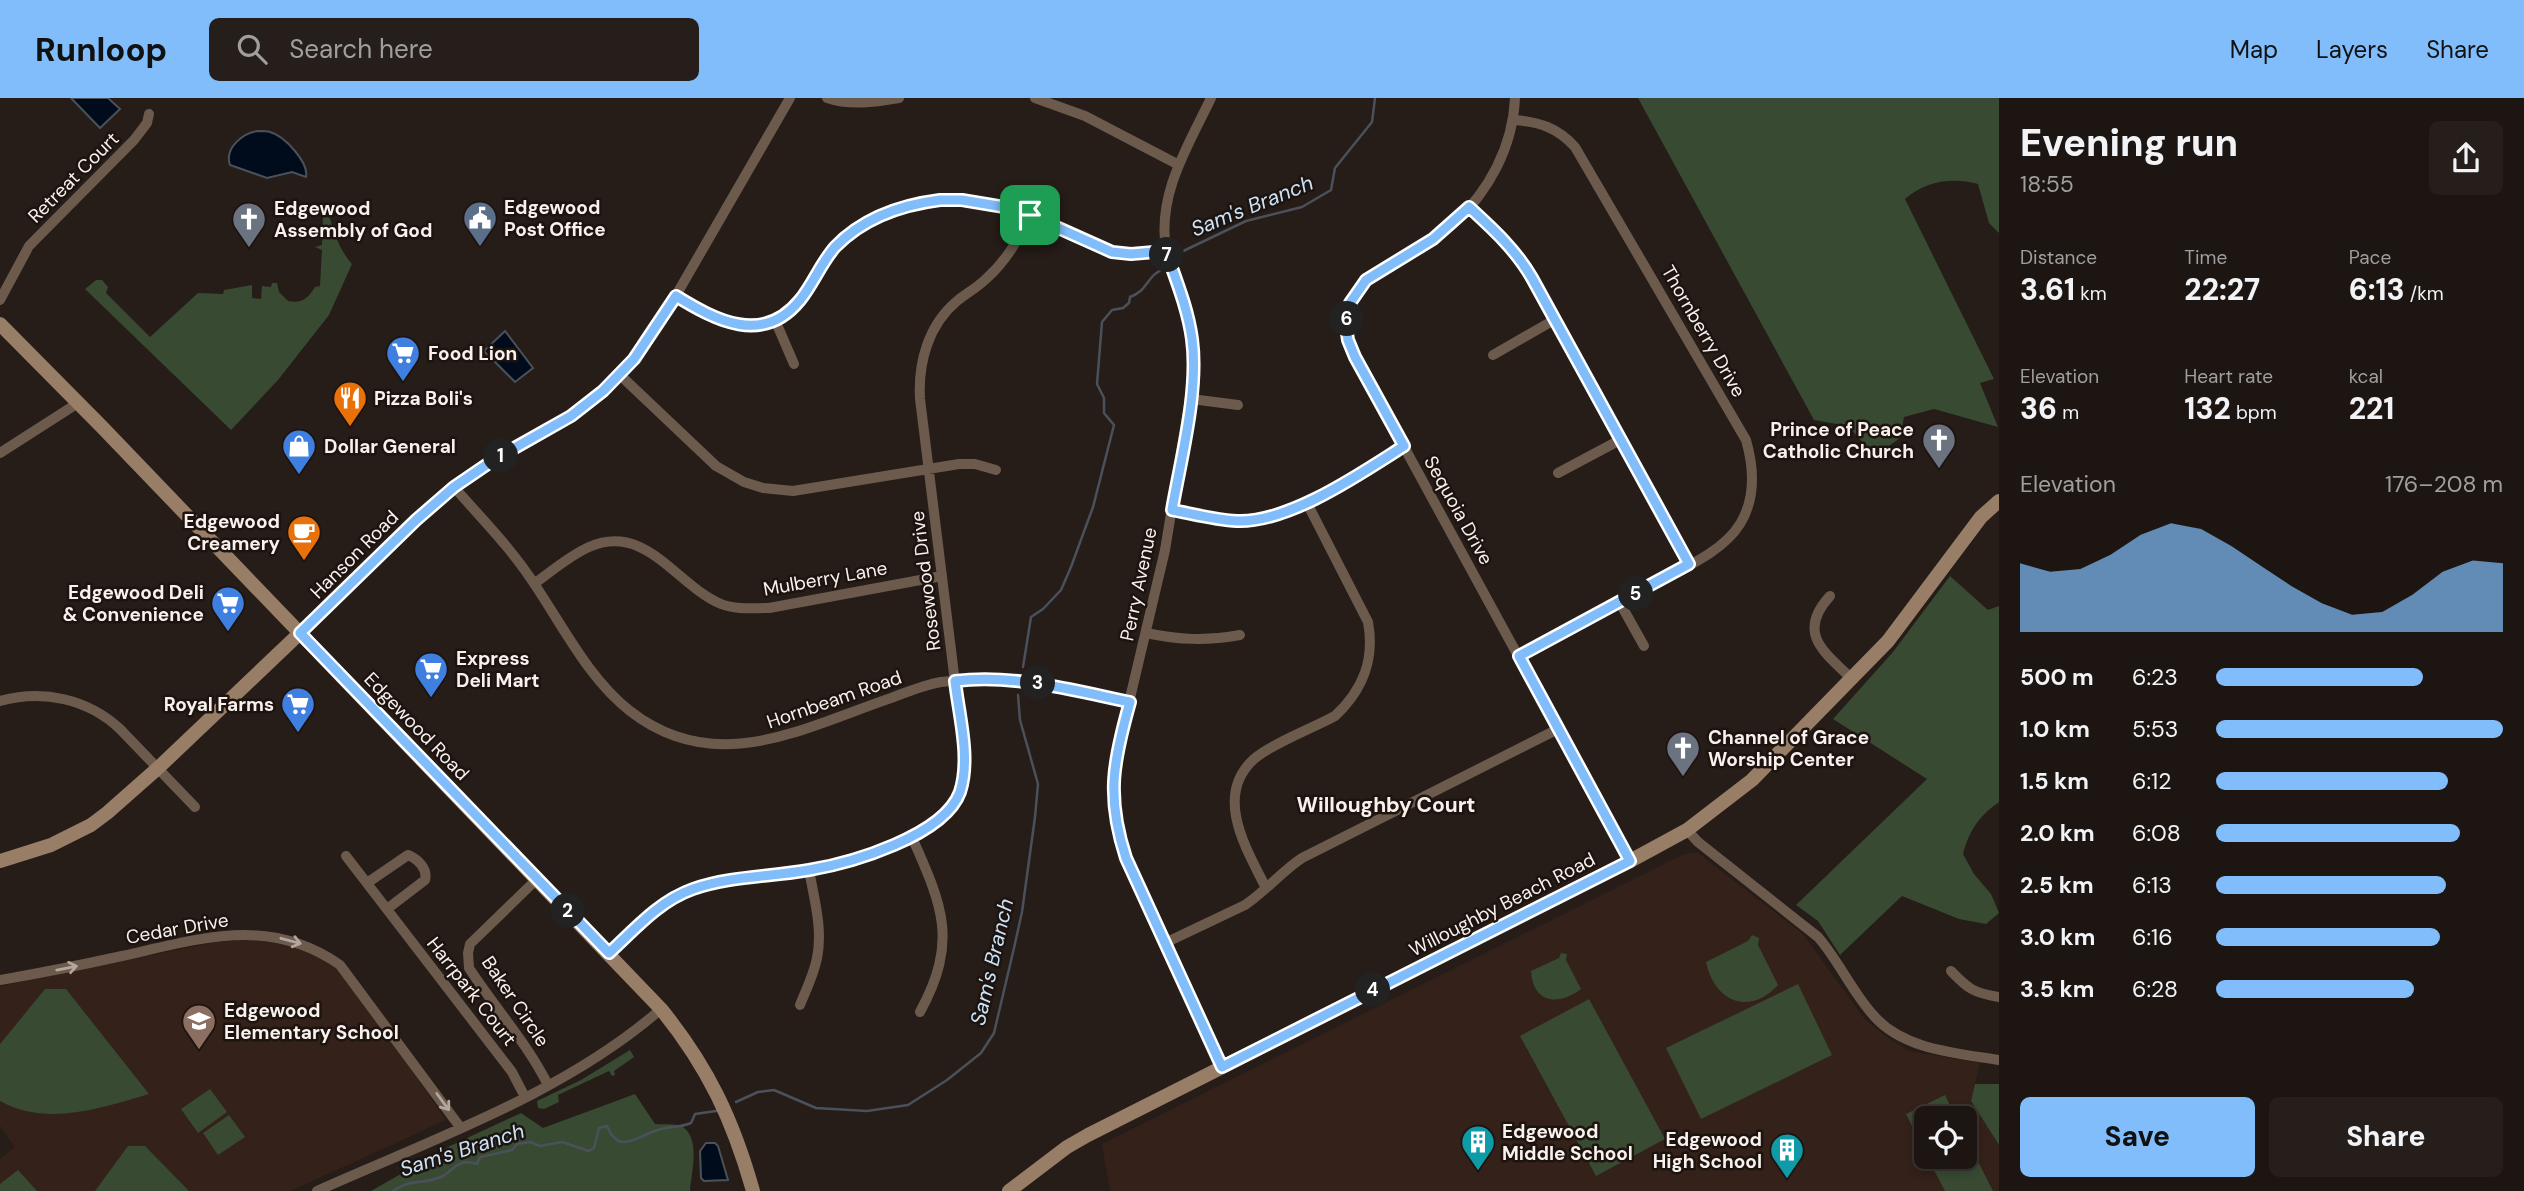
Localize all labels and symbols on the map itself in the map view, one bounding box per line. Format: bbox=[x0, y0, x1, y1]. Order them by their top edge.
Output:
street label: Retreat Court bbox=[22, 126, 124, 228]
water label: Sam's Branch bbox=[1187, 169, 1317, 243]
pin bbox=[1000, 185, 1060, 245]
place label: Edgewood Post Office bbox=[504, 195, 606, 242]
place label: Edgewood Assembly of God bbox=[274, 196, 432, 243]
public building icon: Edgewood Post Office bbox=[461, 199, 499, 248]
church icon: Edgewood Assembly of God bbox=[230, 200, 268, 249]
pin: 7 bbox=[1150, 238, 1184, 272]
street label: Thornberry Drive bbox=[1656, 261, 1751, 402]
pin: 6 bbox=[1330, 302, 1364, 336]
supermarket icon: Food Lion bbox=[384, 334, 422, 383]
place label: Food Lion bbox=[428, 341, 517, 366]
restaurant icon: Pizza Boli's bbox=[331, 379, 369, 428]
place label: Pizza Boli's bbox=[374, 386, 473, 411]
place label: Prince of Peace Catholic Church bbox=[1763, 417, 1914, 464]
church icon: Prince of Peace Catholic Church bbox=[1920, 421, 1958, 470]
shop icon: Dollar General bbox=[280, 427, 318, 476]
place label: Dollar General bbox=[324, 434, 456, 459]
pin: 1 bbox=[484, 438, 518, 474]
street label: Sequoia Drive bbox=[1418, 451, 1499, 569]
street label: Hanson Road bbox=[305, 505, 404, 604]
place label: Edgewood Creamery bbox=[184, 509, 281, 556]
street label: Rosewood Drive bbox=[905, 510, 946, 652]
cafe icon: Edgewood Creamery bbox=[285, 513, 323, 562]
street label: Perry Avenue bbox=[1114, 525, 1163, 643]
street label: Mulberry Lane bbox=[761, 555, 889, 602]
pin: 5 bbox=[1618, 576, 1654, 612]
place label: Edgewood Deli & Convenience bbox=[63, 580, 204, 627]
supermarket icon: Edgewood Deli & Convenience bbox=[209, 584, 247, 633]
place label: Express Deli Mart bbox=[456, 646, 540, 693]
supermarket icon: Express Deli Mart bbox=[412, 650, 450, 699]
street label: Hornbeam Road bbox=[763, 665, 905, 734]
pin: 3 bbox=[1020, 666, 1056, 700]
street label: Edgewood Road bbox=[359, 667, 475, 786]
supermarket icon: Royal Farms bbox=[279, 685, 317, 734]
place label: Royal Farms bbox=[164, 692, 274, 717]
place label: Channel of Grace Worship Center bbox=[1708, 725, 1869, 772]
church icon: Channel of Grace Worship Center bbox=[1664, 729, 1702, 778]
district label: Willoughby Court bbox=[1297, 791, 1475, 819]
street label: Willoughby Beach Road bbox=[1405, 847, 1599, 962]
pin: 2 bbox=[550, 894, 586, 928]
water label: Sam's Branch bbox=[964, 896, 1020, 1028]
street label: Cedar Drive bbox=[124, 907, 230, 950]
street label: Harrpark Court bbox=[421, 932, 522, 1051]
one-way arrow bbox=[279, 935, 301, 948]
street label: Baker Circle bbox=[476, 951, 555, 1052]
one-way arrow bbox=[55, 960, 78, 974]
pin: 4 bbox=[1356, 972, 1390, 1008]
place label: Edgewood Elementary School bbox=[224, 998, 399, 1045]
school or university icon: Edgewood Elementary School bbox=[180, 1002, 218, 1051]
one-way arrow bbox=[435, 1093, 450, 1112]
water label: Sam's Branch bbox=[396, 1117, 528, 1183]
place label: Edgewood Middle School bbox=[1502, 1119, 1633, 1166]
building icon: Edgewood Middle School bbox=[1459, 1123, 1497, 1172]
place label: Edgewood High School bbox=[1653, 1127, 1762, 1174]
building icon: Edgewood High School bbox=[1768, 1131, 1806, 1180]

